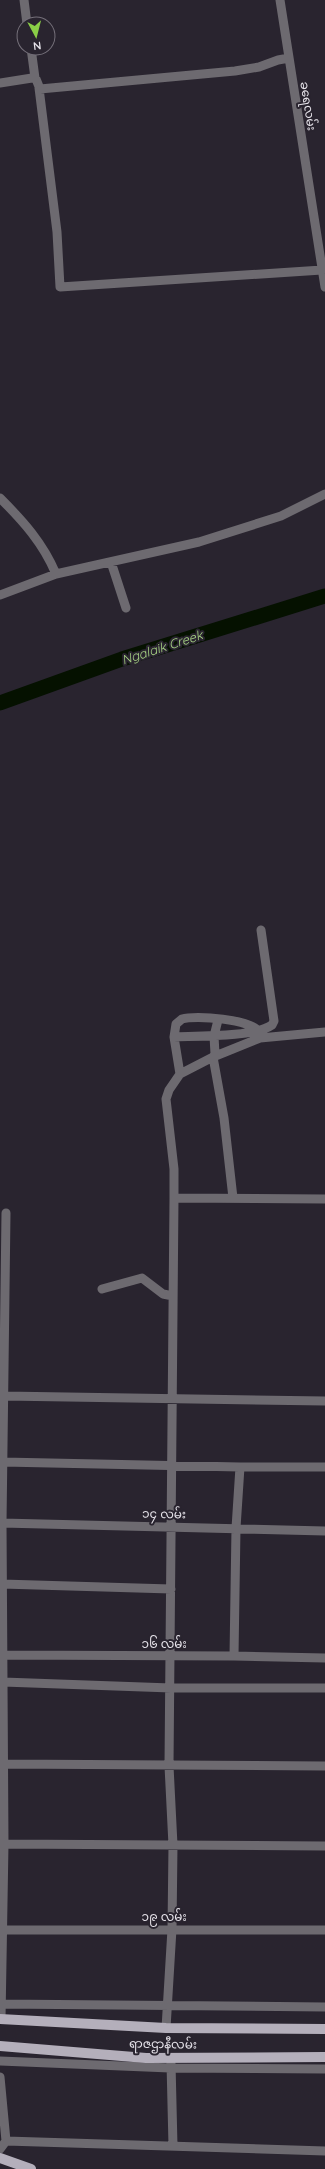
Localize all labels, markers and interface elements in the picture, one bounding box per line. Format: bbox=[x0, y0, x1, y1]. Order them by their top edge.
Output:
north arrow bbox=[16, 16, 56, 56]
text: N bbox=[32, 38, 42, 53]
street label: ခရေလမ်း bbox=[294, 80, 321, 132]
water label: Ngalaik Creek bbox=[119, 626, 206, 668]
street label: ၁၄ လမ်း bbox=[142, 1505, 186, 1524]
street label: ၁၆ လမ်း bbox=[141, 1635, 187, 1651]
street label: ၁၉ လမ်း bbox=[141, 1908, 187, 1927]
street label: ရာဇဌာနီလမ်း bbox=[129, 2034, 197, 2055]

